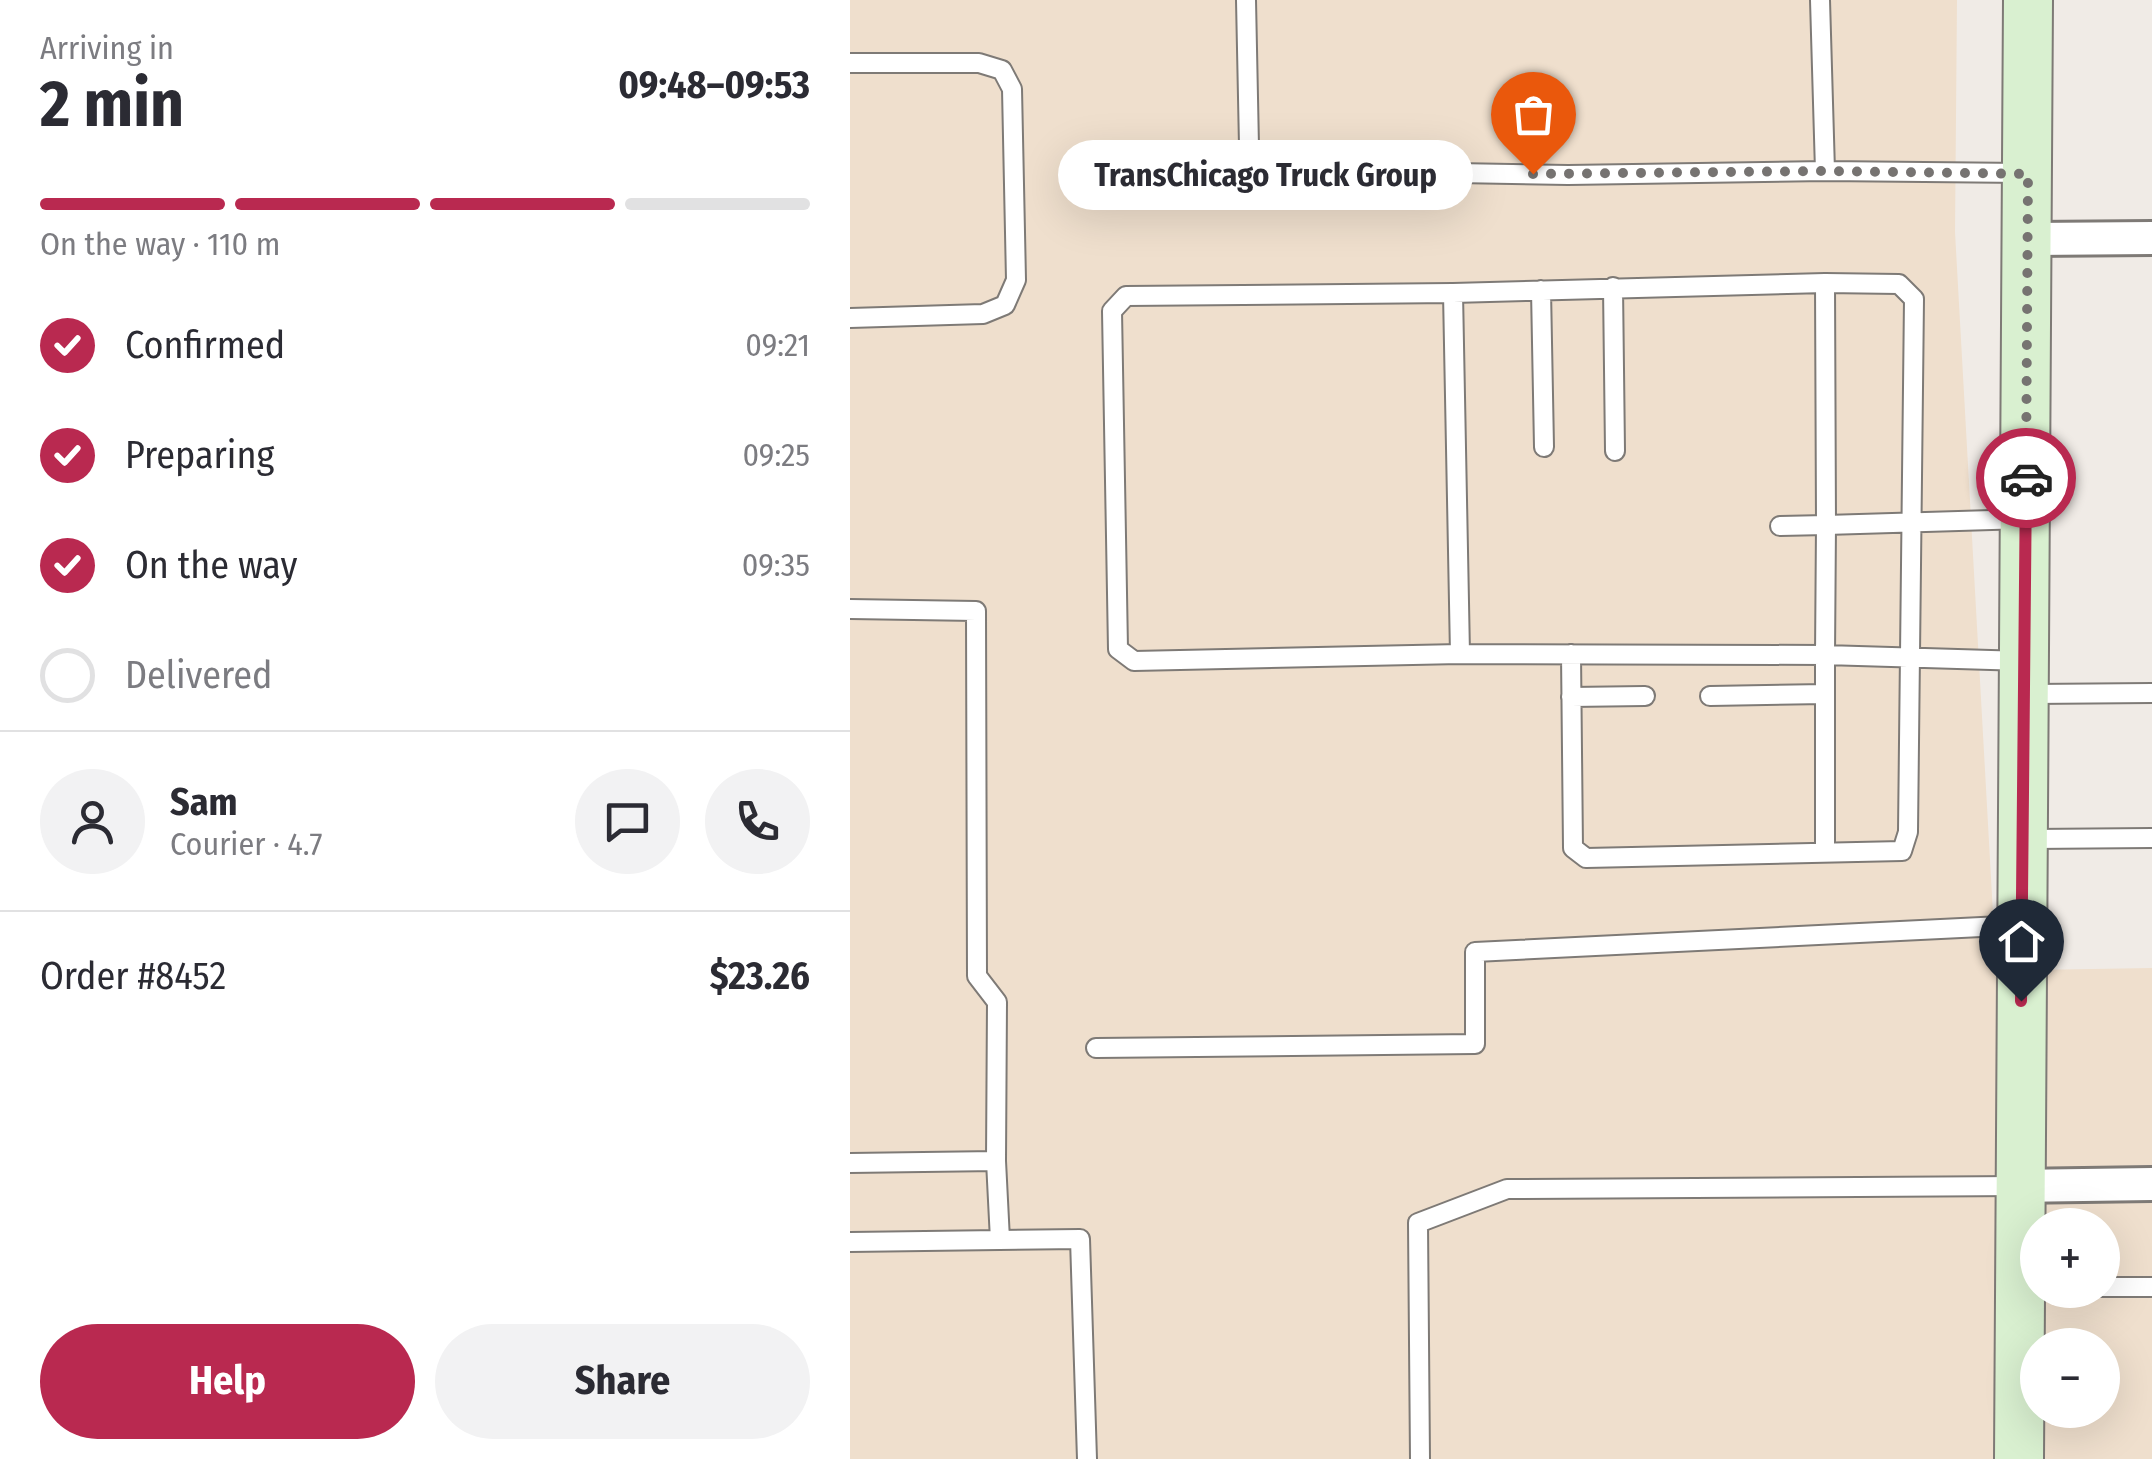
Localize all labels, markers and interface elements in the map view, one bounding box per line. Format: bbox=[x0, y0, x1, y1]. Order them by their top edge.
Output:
text: Arriving in bbox=[40, 29, 174, 67]
text: 09:48–09:53 bbox=[618, 62, 810, 108]
text: 2 min bbox=[40, 65, 184, 143]
pin bbox=[1491, 72, 1576, 175]
icon: bag bbox=[1506, 87, 1561, 142]
callout: TransChicago Truck Group bbox=[1058, 139, 1473, 209]
text: TransChicago Truck Group bbox=[1094, 156, 1437, 194]
text: On the way · 110 m bbox=[40, 225, 280, 263]
icon: check bbox=[40, 318, 95, 373]
text: Confirmed bbox=[125, 322, 285, 368]
text: 09:21 bbox=[745, 326, 810, 364]
icon: check bbox=[40, 428, 95, 483]
courier bbox=[1976, 428, 2076, 528]
text: Preparing bbox=[125, 432, 274, 478]
text: 09:25 bbox=[742, 436, 810, 474]
icon: car bbox=[1999, 451, 2054, 506]
icon: check bbox=[40, 538, 95, 593]
text: On the way bbox=[125, 542, 297, 588]
text: 09:35 bbox=[742, 546, 810, 584]
text: Delivered bbox=[125, 652, 272, 698]
button: person bbox=[40, 769, 145, 874]
button: chat bbox=[575, 769, 680, 874]
button: phone bbox=[705, 769, 810, 874]
text: Sam bbox=[170, 779, 238, 825]
text: Courier · 4.7 bbox=[170, 825, 322, 863]
pin bbox=[1979, 899, 2064, 1002]
icon: home bbox=[1994, 914, 2049, 969]
text: Order #8452 bbox=[40, 953, 226, 999]
text: $23.26 bbox=[710, 953, 810, 999]
map controls bbox=[2020, 1208, 2120, 1428]
button: + bbox=[2020, 1208, 2120, 1308]
button: Help bbox=[40, 1324, 415, 1439]
button: Share bbox=[435, 1324, 810, 1439]
button: − bbox=[2020, 1328, 2120, 1428]

